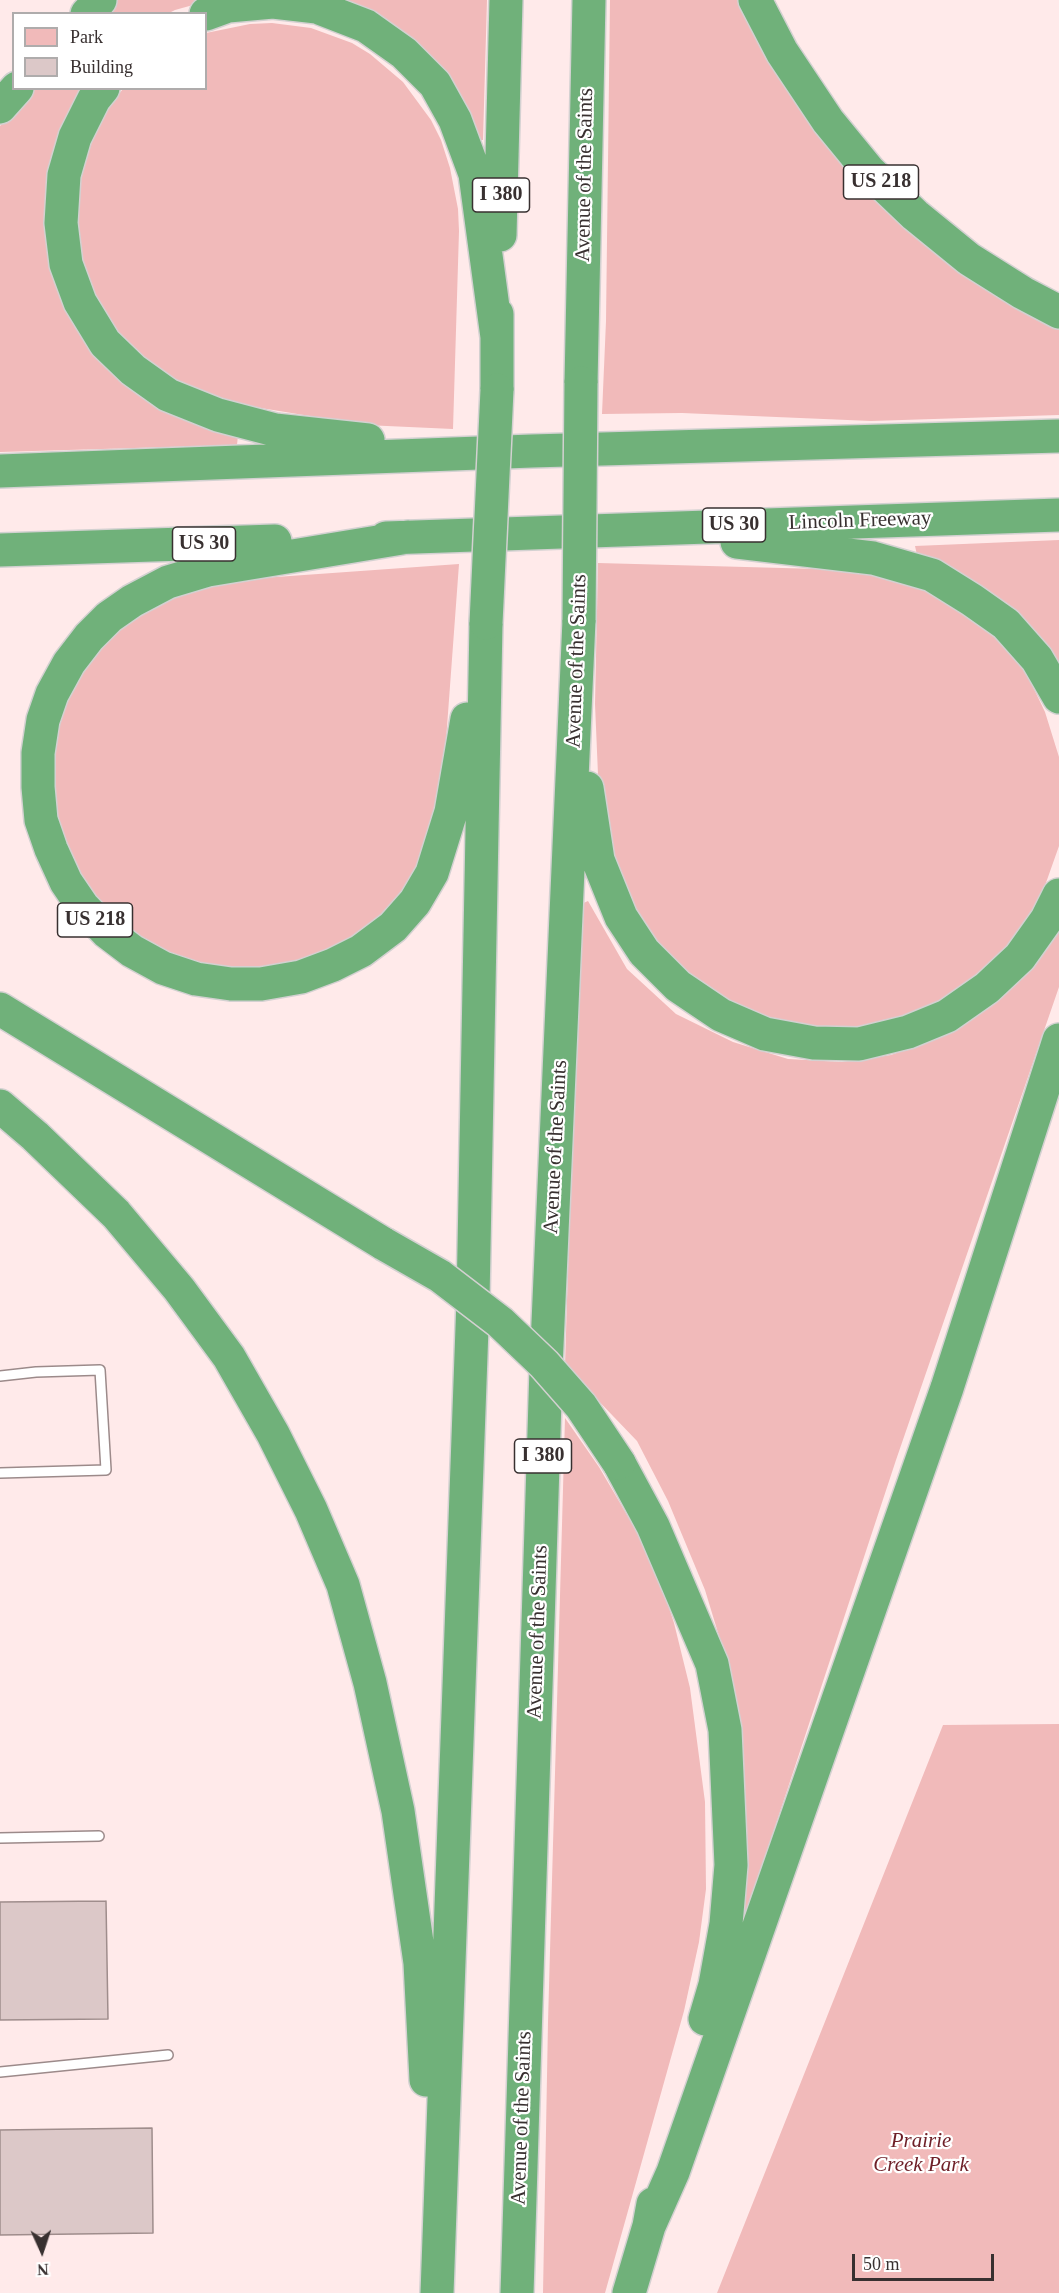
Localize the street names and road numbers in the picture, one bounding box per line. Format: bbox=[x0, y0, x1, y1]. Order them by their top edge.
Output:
street label: Avenue of the Saints bbox=[571, 88, 599, 262]
road number: US 218 bbox=[844, 165, 918, 199]
road number: I 380 bbox=[472, 178, 530, 212]
street label: Lincoln Freeway bbox=[788, 506, 932, 536]
road number: US 30 bbox=[702, 508, 766, 542]
road number: US 30 bbox=[172, 527, 236, 561]
street label: Avenue of the Saints bbox=[561, 574, 593, 748]
road number: US 218 bbox=[58, 903, 132, 937]
street label: Avenue of the Saints bbox=[539, 1059, 573, 1235]
road number: I 380 bbox=[514, 1439, 572, 1473]
street label: Avenue of the Saints bbox=[522, 1545, 554, 1719]
street label: Avenue of the Saints bbox=[506, 2031, 538, 2205]

